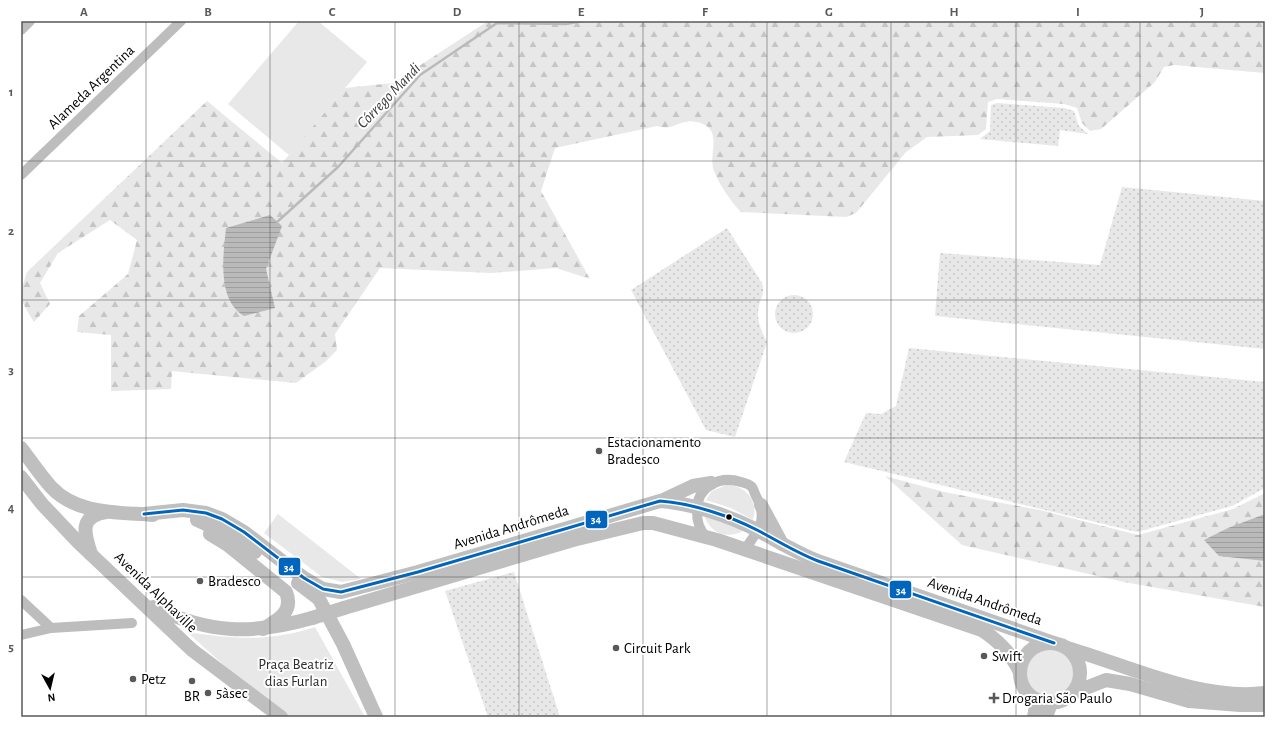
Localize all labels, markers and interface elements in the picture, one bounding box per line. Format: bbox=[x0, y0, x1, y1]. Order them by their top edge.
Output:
text: A bbox=[80, 6, 88, 19]
text: B bbox=[204, 6, 212, 19]
text: C bbox=[329, 6, 336, 19]
text: D bbox=[453, 6, 462, 19]
text: E bbox=[578, 6, 585, 19]
text: F bbox=[702, 6, 709, 19]
text: G bbox=[825, 6, 833, 19]
text: H bbox=[949, 6, 959, 19]
text: I bbox=[1076, 6, 1080, 19]
text: J bbox=[1200, 6, 1204, 19]
street label: Alameda Argentina bbox=[45, 42, 137, 132]
water label: Córrego Mandi bbox=[354, 60, 424, 131]
text: 1 bbox=[9, 86, 13, 99]
text: 2 bbox=[8, 225, 14, 238]
text: 3 bbox=[8, 364, 14, 377]
place label: Estacionamento Bradesco bbox=[607, 435, 701, 467]
marker: Estacionamento Bradesco bbox=[594, 446, 604, 456]
text: 4 bbox=[8, 502, 15, 515]
street label: Avenida Andrômeda bbox=[452, 503, 571, 552]
line badge: 34 bbox=[585, 510, 608, 529]
unlabelled marker bbox=[724, 512, 734, 522]
text: 34 bbox=[591, 514, 602, 525]
street label: Avenida Alphaville bbox=[111, 549, 200, 636]
line badge: 34 bbox=[278, 557, 301, 576]
text: 34 bbox=[284, 562, 295, 573]
place label: Bradesco bbox=[208, 574, 261, 589]
street label: Avenida Andrômeda bbox=[926, 575, 1044, 628]
marker: Bradesco bbox=[195, 576, 205, 586]
line badge: 34 bbox=[889, 580, 912, 599]
text: 34 bbox=[896, 585, 907, 596]
text: 5 bbox=[8, 641, 14, 654]
place label: Circuit Park bbox=[624, 641, 691, 656]
marker: Circuit Park bbox=[611, 643, 621, 653]
place label: Swift bbox=[992, 649, 1022, 664]
marker: Swift bbox=[979, 651, 989, 661]
park label: Praça Beatriz dias Furlan bbox=[258, 657, 334, 689]
north arrow bbox=[30, 668, 70, 708]
place label: Petz bbox=[141, 672, 166, 687]
marker: Petz bbox=[128, 674, 138, 684]
marker: BR bbox=[187, 676, 197, 686]
place label: 5àsec bbox=[216, 686, 248, 701]
marker: 5àsec bbox=[203, 688, 213, 698]
place label: BR bbox=[184, 689, 200, 704]
text: N bbox=[47, 691, 56, 703]
place label: Drogaria São Paulo bbox=[1002, 691, 1112, 706]
marker: Drogaria São Paulo bbox=[989, 693, 999, 703]

